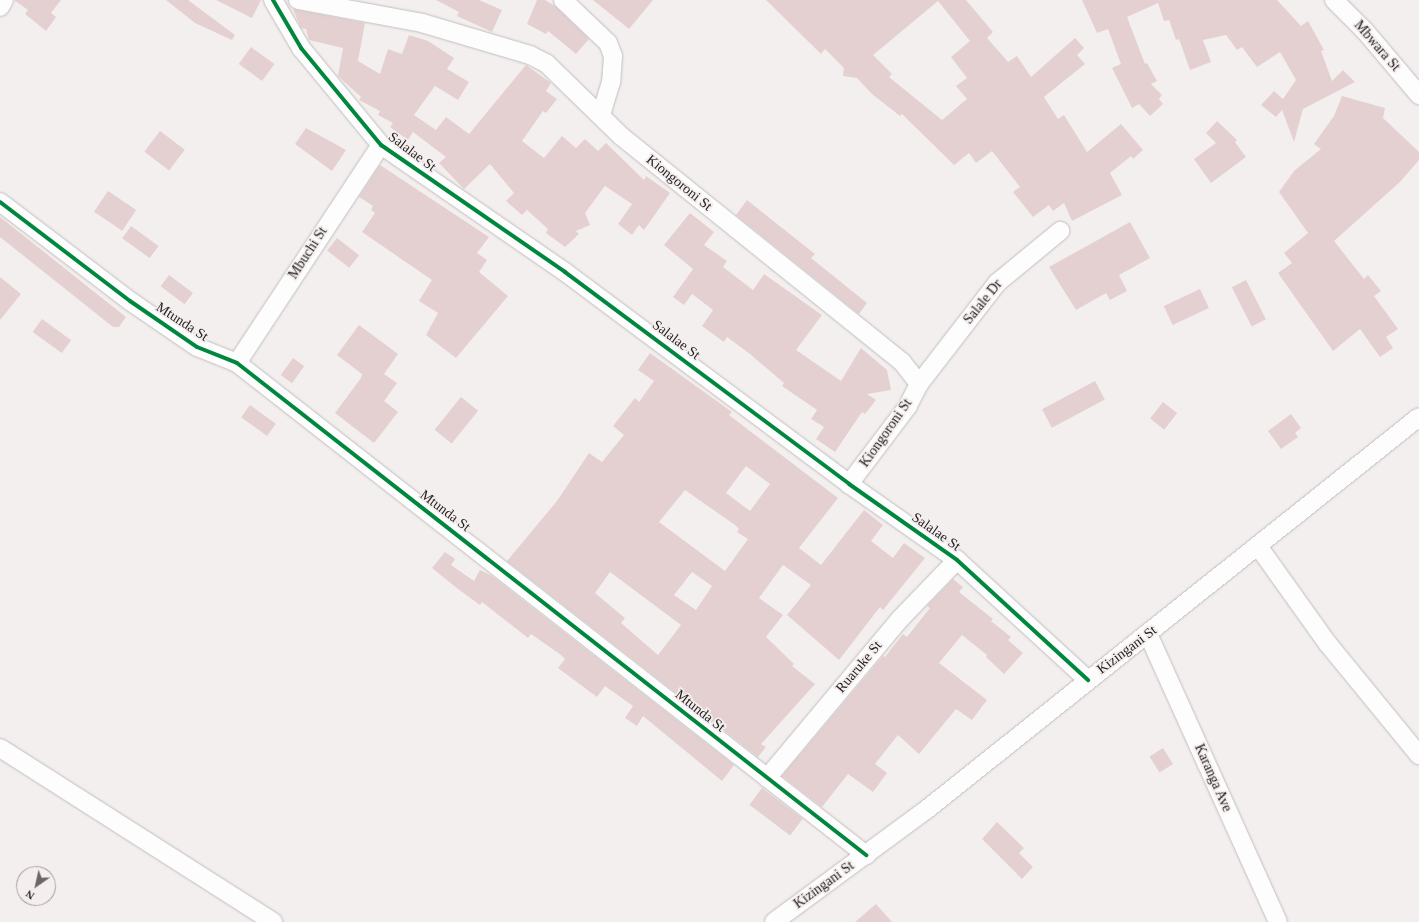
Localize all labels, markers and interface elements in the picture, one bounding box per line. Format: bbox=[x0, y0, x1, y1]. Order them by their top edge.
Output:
street label: Mbwara St bbox=[1350, 17, 1404, 75]
street label: Salalae St bbox=[385, 129, 439, 175]
street label: Kiongoroni St bbox=[643, 151, 715, 215]
street label: Mbuchi St bbox=[285, 224, 331, 282]
street label: Salale Dr bbox=[960, 276, 1006, 328]
street label: Mtunda St bbox=[153, 299, 211, 345]
street label: Salalae St bbox=[649, 317, 703, 363]
street label: Kiongoroni St bbox=[856, 396, 916, 470]
street label: Mtunda St bbox=[416, 487, 474, 535]
street label: Salalae St bbox=[908, 509, 964, 555]
street label: Kizingani St bbox=[1094, 622, 1160, 678]
street label: Ruaruke St bbox=[832, 638, 886, 696]
street label: Mtunda St bbox=[672, 686, 728, 736]
street label: Karanga Ave bbox=[1190, 741, 1236, 815]
street label: Kizingani St bbox=[791, 858, 857, 912]
north arrow bbox=[16, 866, 56, 906]
text: N bbox=[23, 888, 37, 902]

